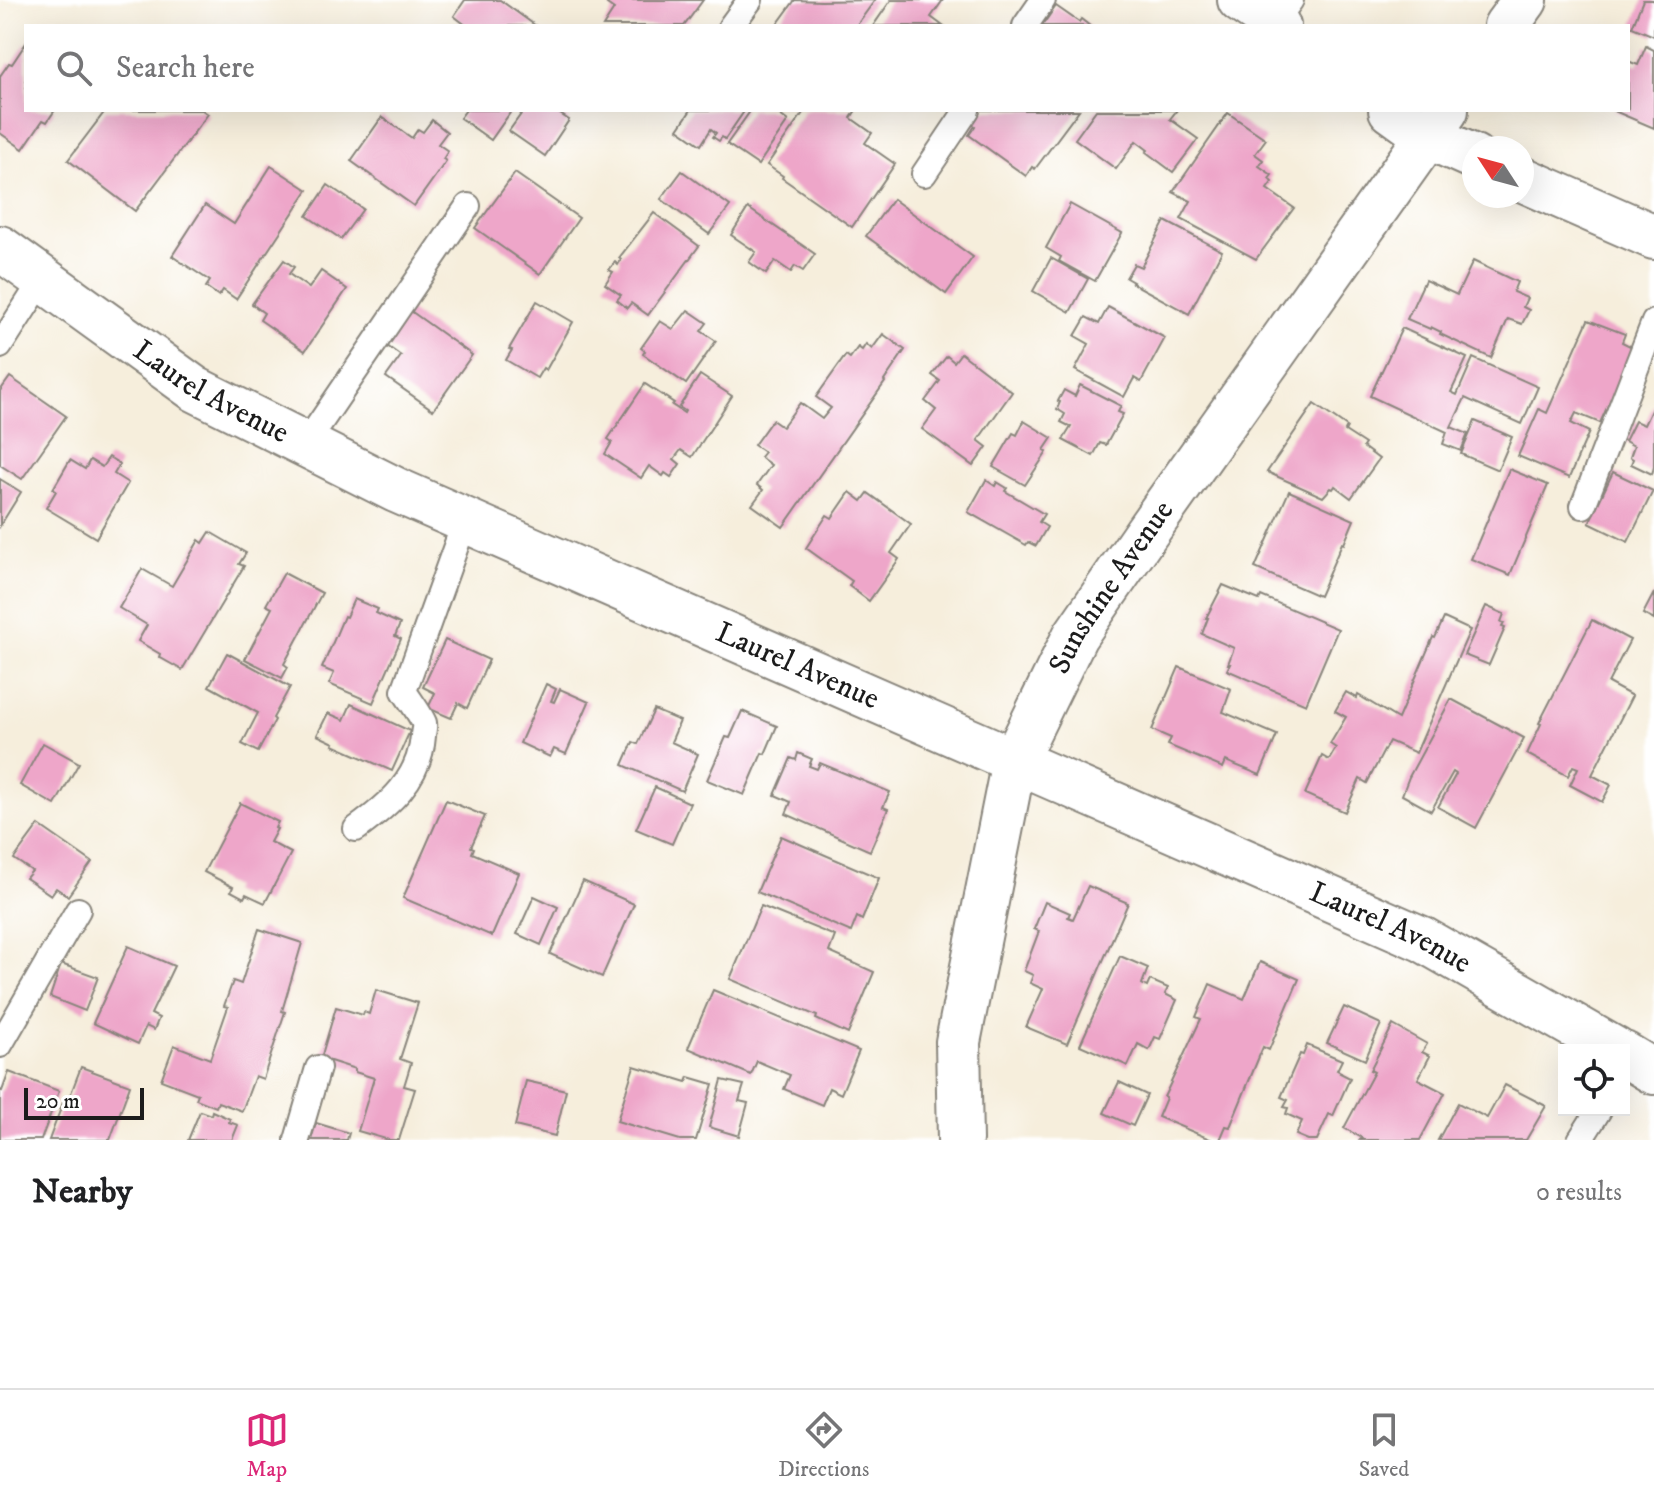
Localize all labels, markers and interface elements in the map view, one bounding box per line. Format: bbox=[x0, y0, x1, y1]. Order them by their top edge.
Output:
search box bbox=[24, 24, 1630, 112]
icon: search bbox=[52, 46, 96, 90]
text: Search here bbox=[116, 50, 255, 87]
north arrow bbox=[1462, 136, 1534, 208]
street label: Laurel Avenue bbox=[126, 332, 295, 452]
street label: Sunshine Avenue bbox=[1041, 493, 1182, 680]
street label: Laurel Avenue bbox=[710, 614, 885, 718]
street label: Laurel Avenue bbox=[1304, 874, 1478, 982]
map controls bbox=[1558, 1044, 1630, 1116]
button: locate bbox=[1558, 1044, 1630, 1116]
scale bar bbox=[24, 1084, 144, 1120]
text: 20 m bbox=[36, 1088, 80, 1115]
text: Nearby bbox=[32, 1171, 133, 1213]
text: 0 results bbox=[1536, 1176, 1622, 1209]
tab: Map bbox=[245, 1408, 289, 1483]
tab: Directions bbox=[778, 1408, 869, 1483]
tab: Saved bbox=[1359, 1408, 1409, 1483]

